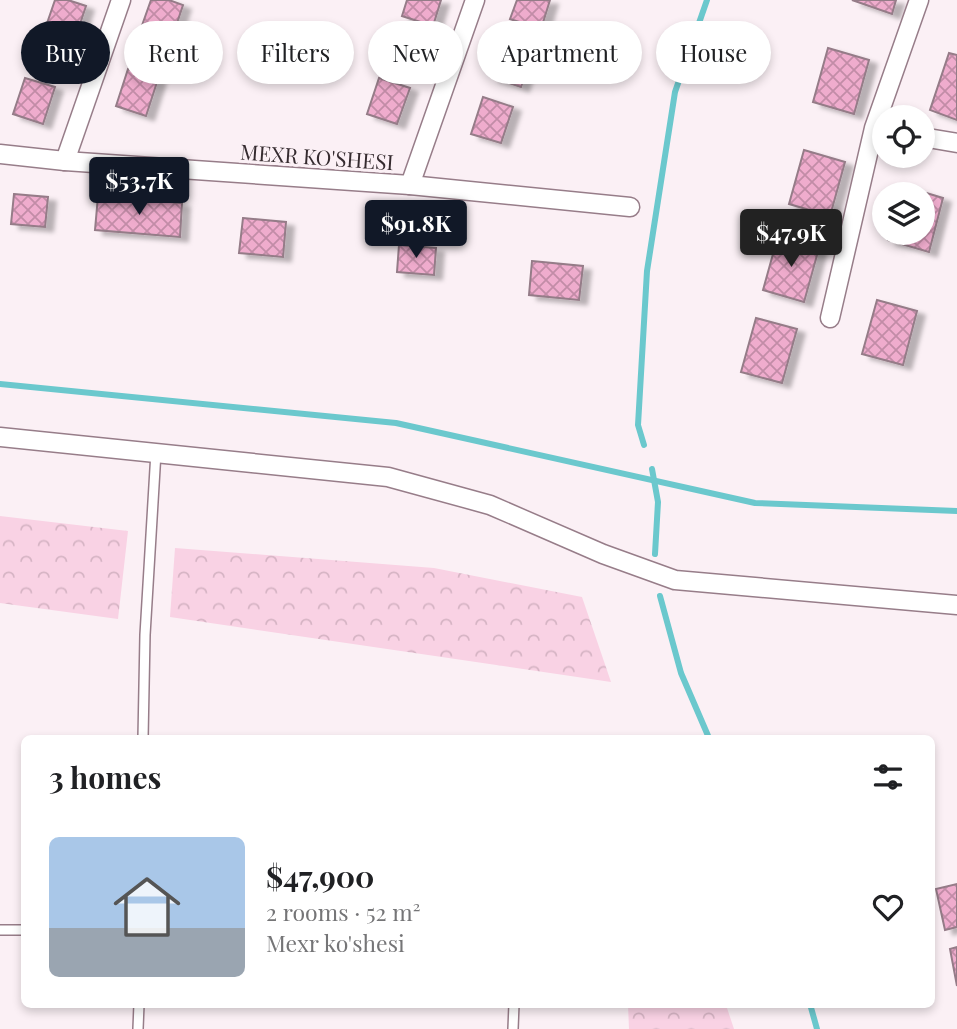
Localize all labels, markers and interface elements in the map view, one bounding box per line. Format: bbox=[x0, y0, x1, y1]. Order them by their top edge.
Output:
chip: Buy bbox=[21, 21, 110, 84]
chip: Rent bbox=[124, 21, 223, 84]
chip: Filters bbox=[237, 21, 354, 84]
chip: New bbox=[368, 21, 463, 84]
chip: Apartment bbox=[477, 21, 642, 84]
chip: House bbox=[656, 21, 771, 84]
map controls bbox=[872, 105, 935, 245]
button: locate bbox=[872, 105, 935, 168]
street label: MEXR KO'SHESI bbox=[239, 137, 395, 175]
pin: $53.7K bbox=[82, 158, 196, 217]
text: $53.7K bbox=[105, 164, 173, 195]
button: layers bbox=[872, 182, 935, 245]
pin: $91.8K bbox=[359, 201, 473, 260]
text: $91.8K bbox=[381, 207, 451, 238]
pin: $47.9K bbox=[734, 210, 848, 269]
text: $47.9K bbox=[756, 216, 826, 247]
text: 3 homes bbox=[49, 757, 161, 797]
icon: filters bbox=[869, 758, 907, 796]
text: $47,900 bbox=[266, 856, 374, 896]
icon: home bbox=[105, 865, 189, 949]
icon: heart bbox=[869, 888, 907, 926]
text: 2 rooms · 52 m² bbox=[266, 896, 420, 927]
text: Mexr ko'shesi bbox=[266, 927, 405, 958]

